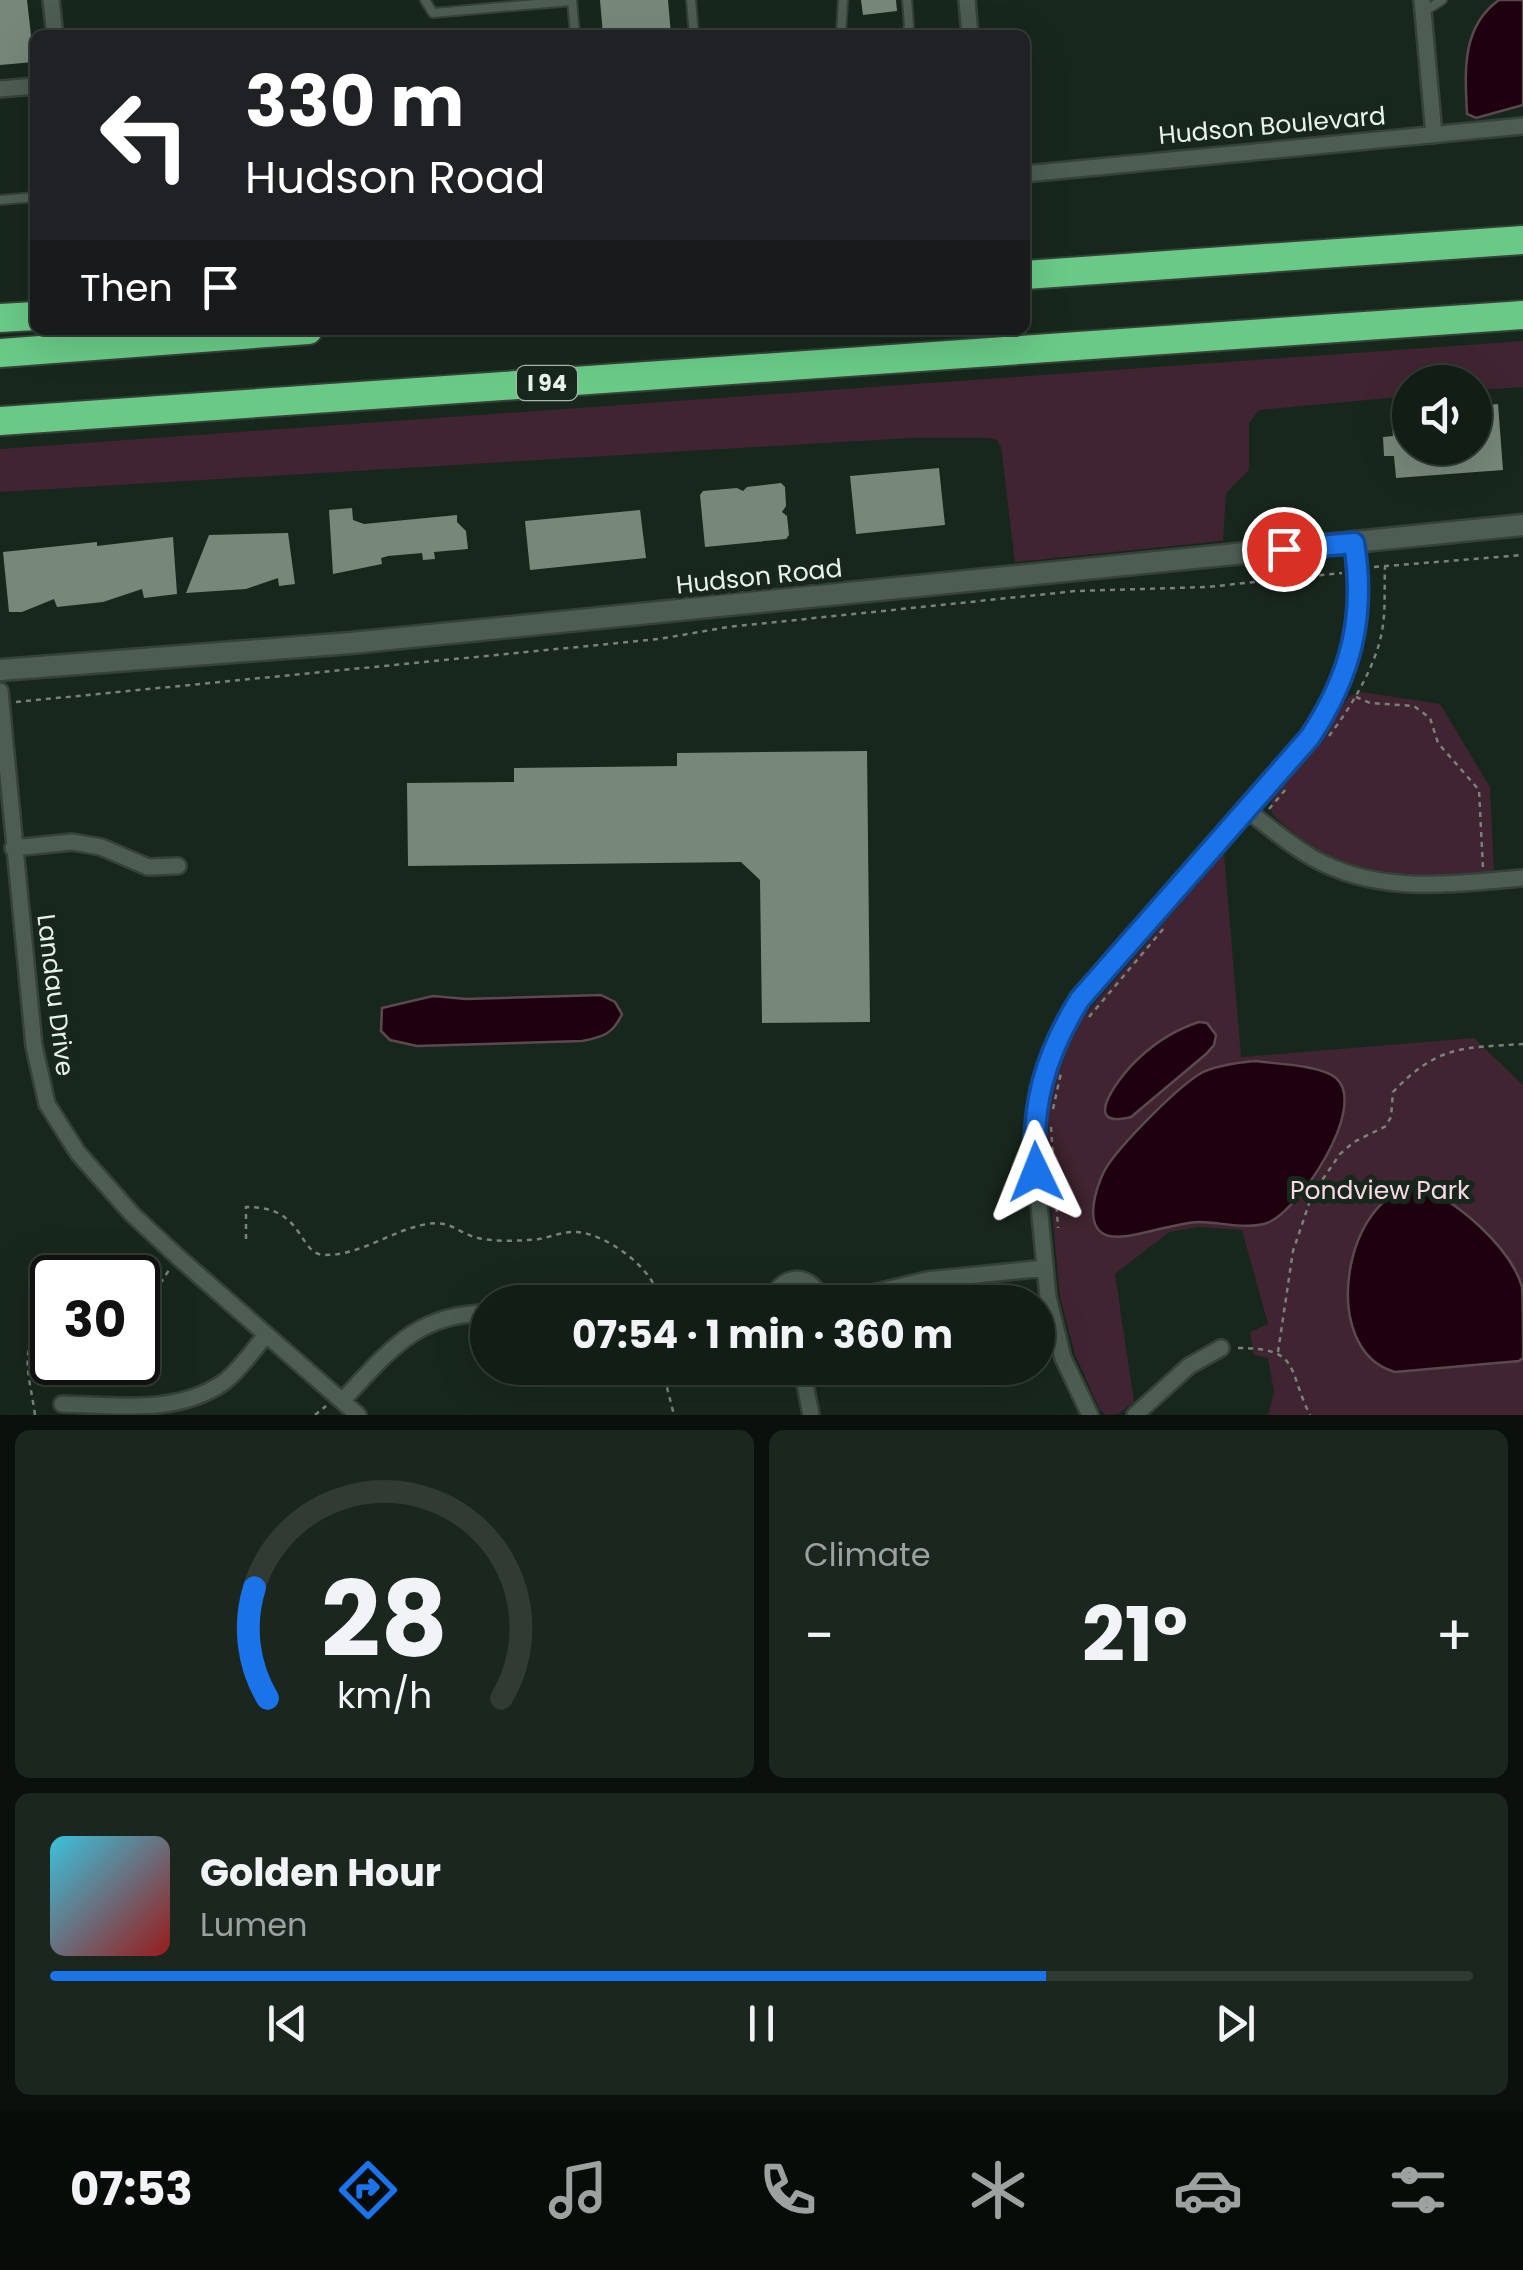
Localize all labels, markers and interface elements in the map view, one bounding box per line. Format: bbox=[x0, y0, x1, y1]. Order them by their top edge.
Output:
text: 330 m bbox=[245, 52, 464, 151]
icon: left bbox=[80, 70, 210, 200]
street label: Hudson Boulevard bbox=[1157, 98, 1387, 153]
text: Hudson Road bbox=[245, 146, 545, 209]
icon: arrive bbox=[193, 260, 248, 315]
text: Then bbox=[80, 261, 173, 314]
map controls bbox=[1392, 365, 1492, 465]
button: sound bbox=[1392, 365, 1492, 465]
road number: I 94 bbox=[517, 366, 577, 400]
pin bbox=[1242, 507, 1327, 592]
icon: arrive bbox=[1257, 522, 1312, 577]
street label: Hudson Road bbox=[674, 550, 844, 603]
street label: Landau Drive bbox=[28, 912, 83, 1078]
position arrow bbox=[984, 1120, 1088, 1224]
park label: Pondview Park bbox=[1290, 1173, 1470, 1208]
speed limit sign: 30 bbox=[30, 1255, 160, 1385]
text: 07:54 · 1 min · 360 m bbox=[572, 1308, 953, 1361]
text: Climate bbox=[804, 1532, 931, 1577]
text: 28 bbox=[321, 1547, 448, 1692]
text: 21° bbox=[1082, 1582, 1188, 1687]
text: − bbox=[804, 1597, 834, 1674]
text: + bbox=[1435, 1597, 1473, 1674]
text: km/h bbox=[337, 1670, 432, 1721]
text: Golden Hour bbox=[200, 1846, 441, 1899]
text: Lumen bbox=[200, 1902, 308, 1947]
icon: previous bbox=[260, 1996, 315, 2051]
icon: pause bbox=[734, 1996, 789, 2051]
icon: next bbox=[1208, 1996, 1263, 2051]
icon: directions bbox=[333, 2155, 403, 2225]
icon: music bbox=[543, 2155, 613, 2225]
icon: phone bbox=[753, 2155, 823, 2225]
icon: climate bbox=[963, 2155, 1033, 2225]
icon: car bbox=[1173, 2155, 1243, 2225]
icon: filters bbox=[1383, 2155, 1453, 2225]
text: 07:53 bbox=[70, 2158, 193, 2221]

